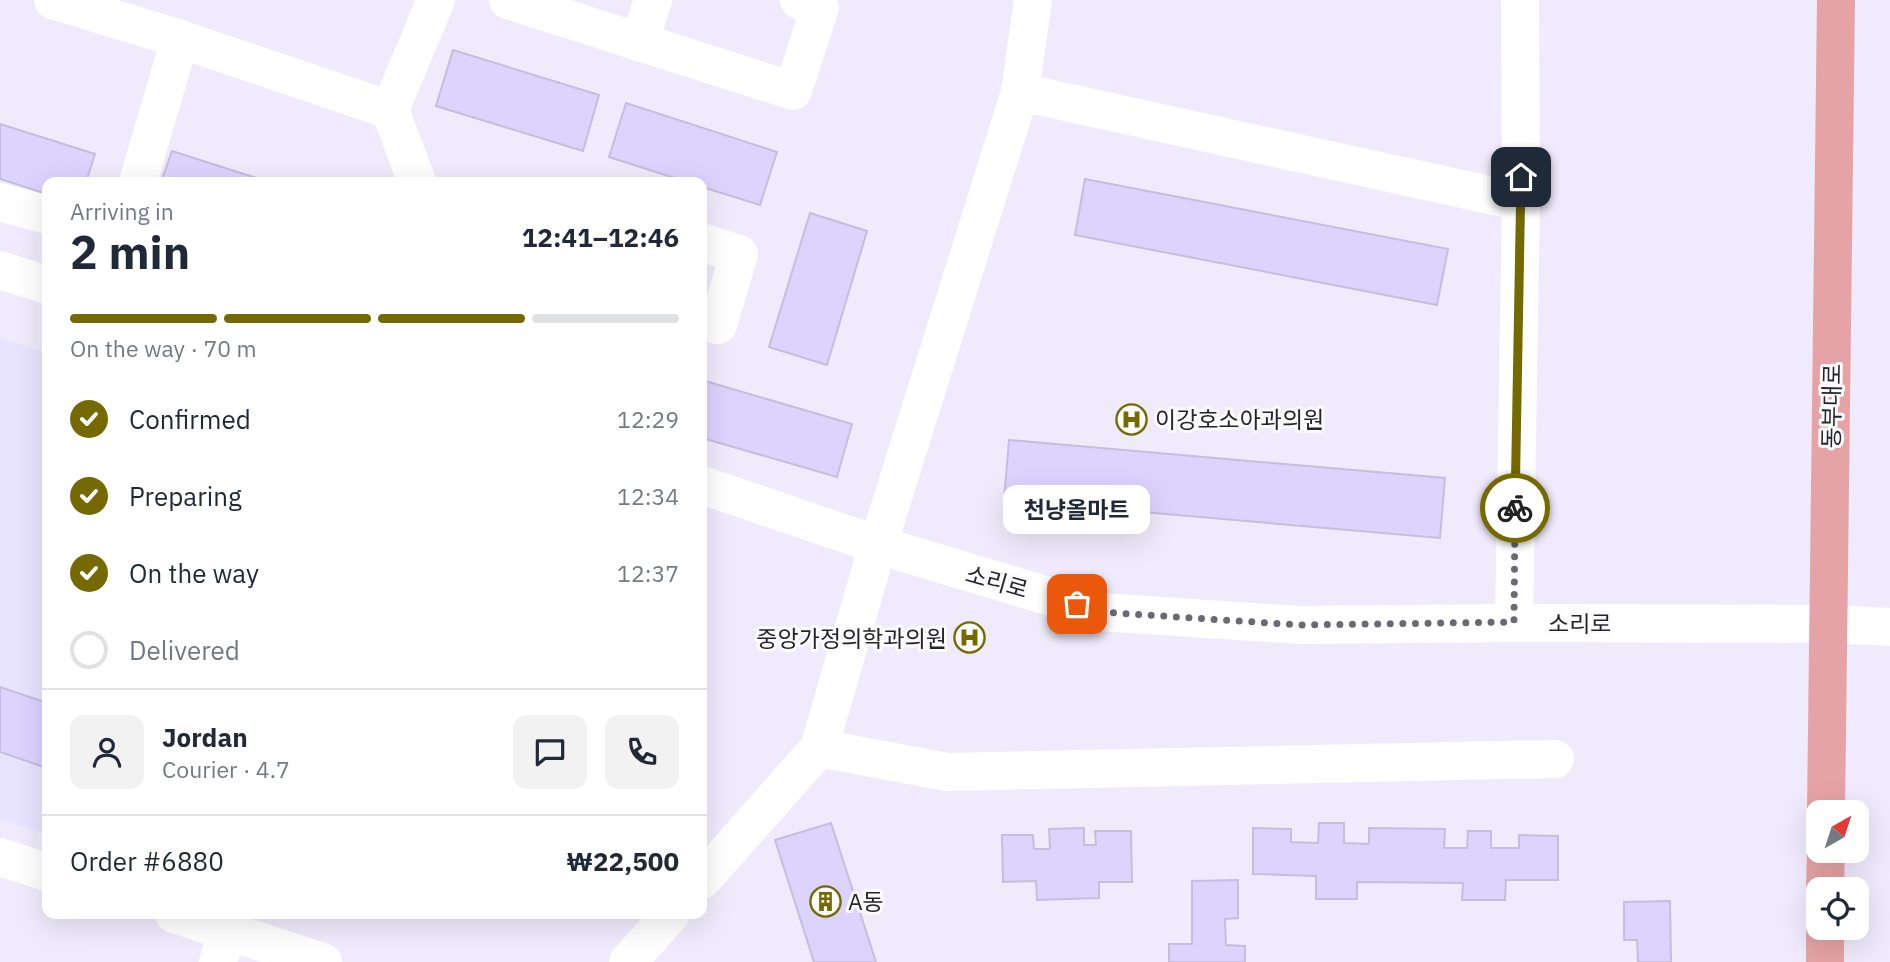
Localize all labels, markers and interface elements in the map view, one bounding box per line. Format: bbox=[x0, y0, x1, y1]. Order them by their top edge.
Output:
pin bbox=[1491, 147, 1551, 207]
icon: home bbox=[1502, 158, 1540, 196]
text: Arriving in bbox=[70, 196, 174, 226]
text: 12:41–12:46 bbox=[522, 220, 679, 254]
text: 2 min bbox=[70, 222, 190, 282]
text: On the way · 70 m bbox=[70, 333, 257, 363]
street label: 동부대로 bbox=[1815, 363, 1847, 449]
icon: check bbox=[70, 400, 108, 438]
text: Confirmed bbox=[129, 402, 251, 436]
hospital icon: 이강호소아과의원 bbox=[1115, 402, 1149, 436]
text: 12:29 bbox=[617, 404, 679, 434]
place label: 이강호소아과의원 bbox=[1155, 404, 1324, 434]
courier bbox=[1480, 473, 1550, 543]
icon: check bbox=[70, 477, 108, 515]
text: Preparing bbox=[129, 479, 242, 513]
text: 12:34 bbox=[617, 481, 679, 511]
callout: 천냥올마트 bbox=[1004, 485, 1150, 534]
icon: bike bbox=[1496, 489, 1534, 527]
text: 천냥올마트 bbox=[1024, 494, 1129, 524]
icon: check bbox=[70, 554, 108, 592]
text: On the way bbox=[129, 556, 259, 590]
text: 12:37 bbox=[617, 558, 679, 588]
street label: 소리로 bbox=[962, 558, 1032, 604]
pin bbox=[1047, 574, 1107, 634]
icon: bag bbox=[1058, 585, 1096, 623]
street label: 소리로 bbox=[1548, 608, 1612, 638]
hospital icon: 중앙가정의학과의원 bbox=[953, 621, 987, 655]
place label: 중앙가정의학과의원 bbox=[757, 623, 947, 653]
text: Delivered bbox=[129, 633, 240, 667]
button: person bbox=[70, 715, 144, 789]
button: chat bbox=[513, 715, 587, 789]
button: phone bbox=[605, 715, 679, 789]
text: Jordan bbox=[162, 720, 248, 754]
text: Courier · 4.7 bbox=[162, 754, 290, 784]
north arrow bbox=[1806, 800, 1869, 863]
map controls bbox=[1806, 800, 1869, 940]
text: Order #6880 bbox=[70, 844, 224, 878]
text: ₩22,500 bbox=[566, 844, 679, 878]
button: locate bbox=[1806, 877, 1869, 940]
building icon: A동 bbox=[808, 884, 842, 918]
place label: A동 bbox=[848, 886, 884, 916]

